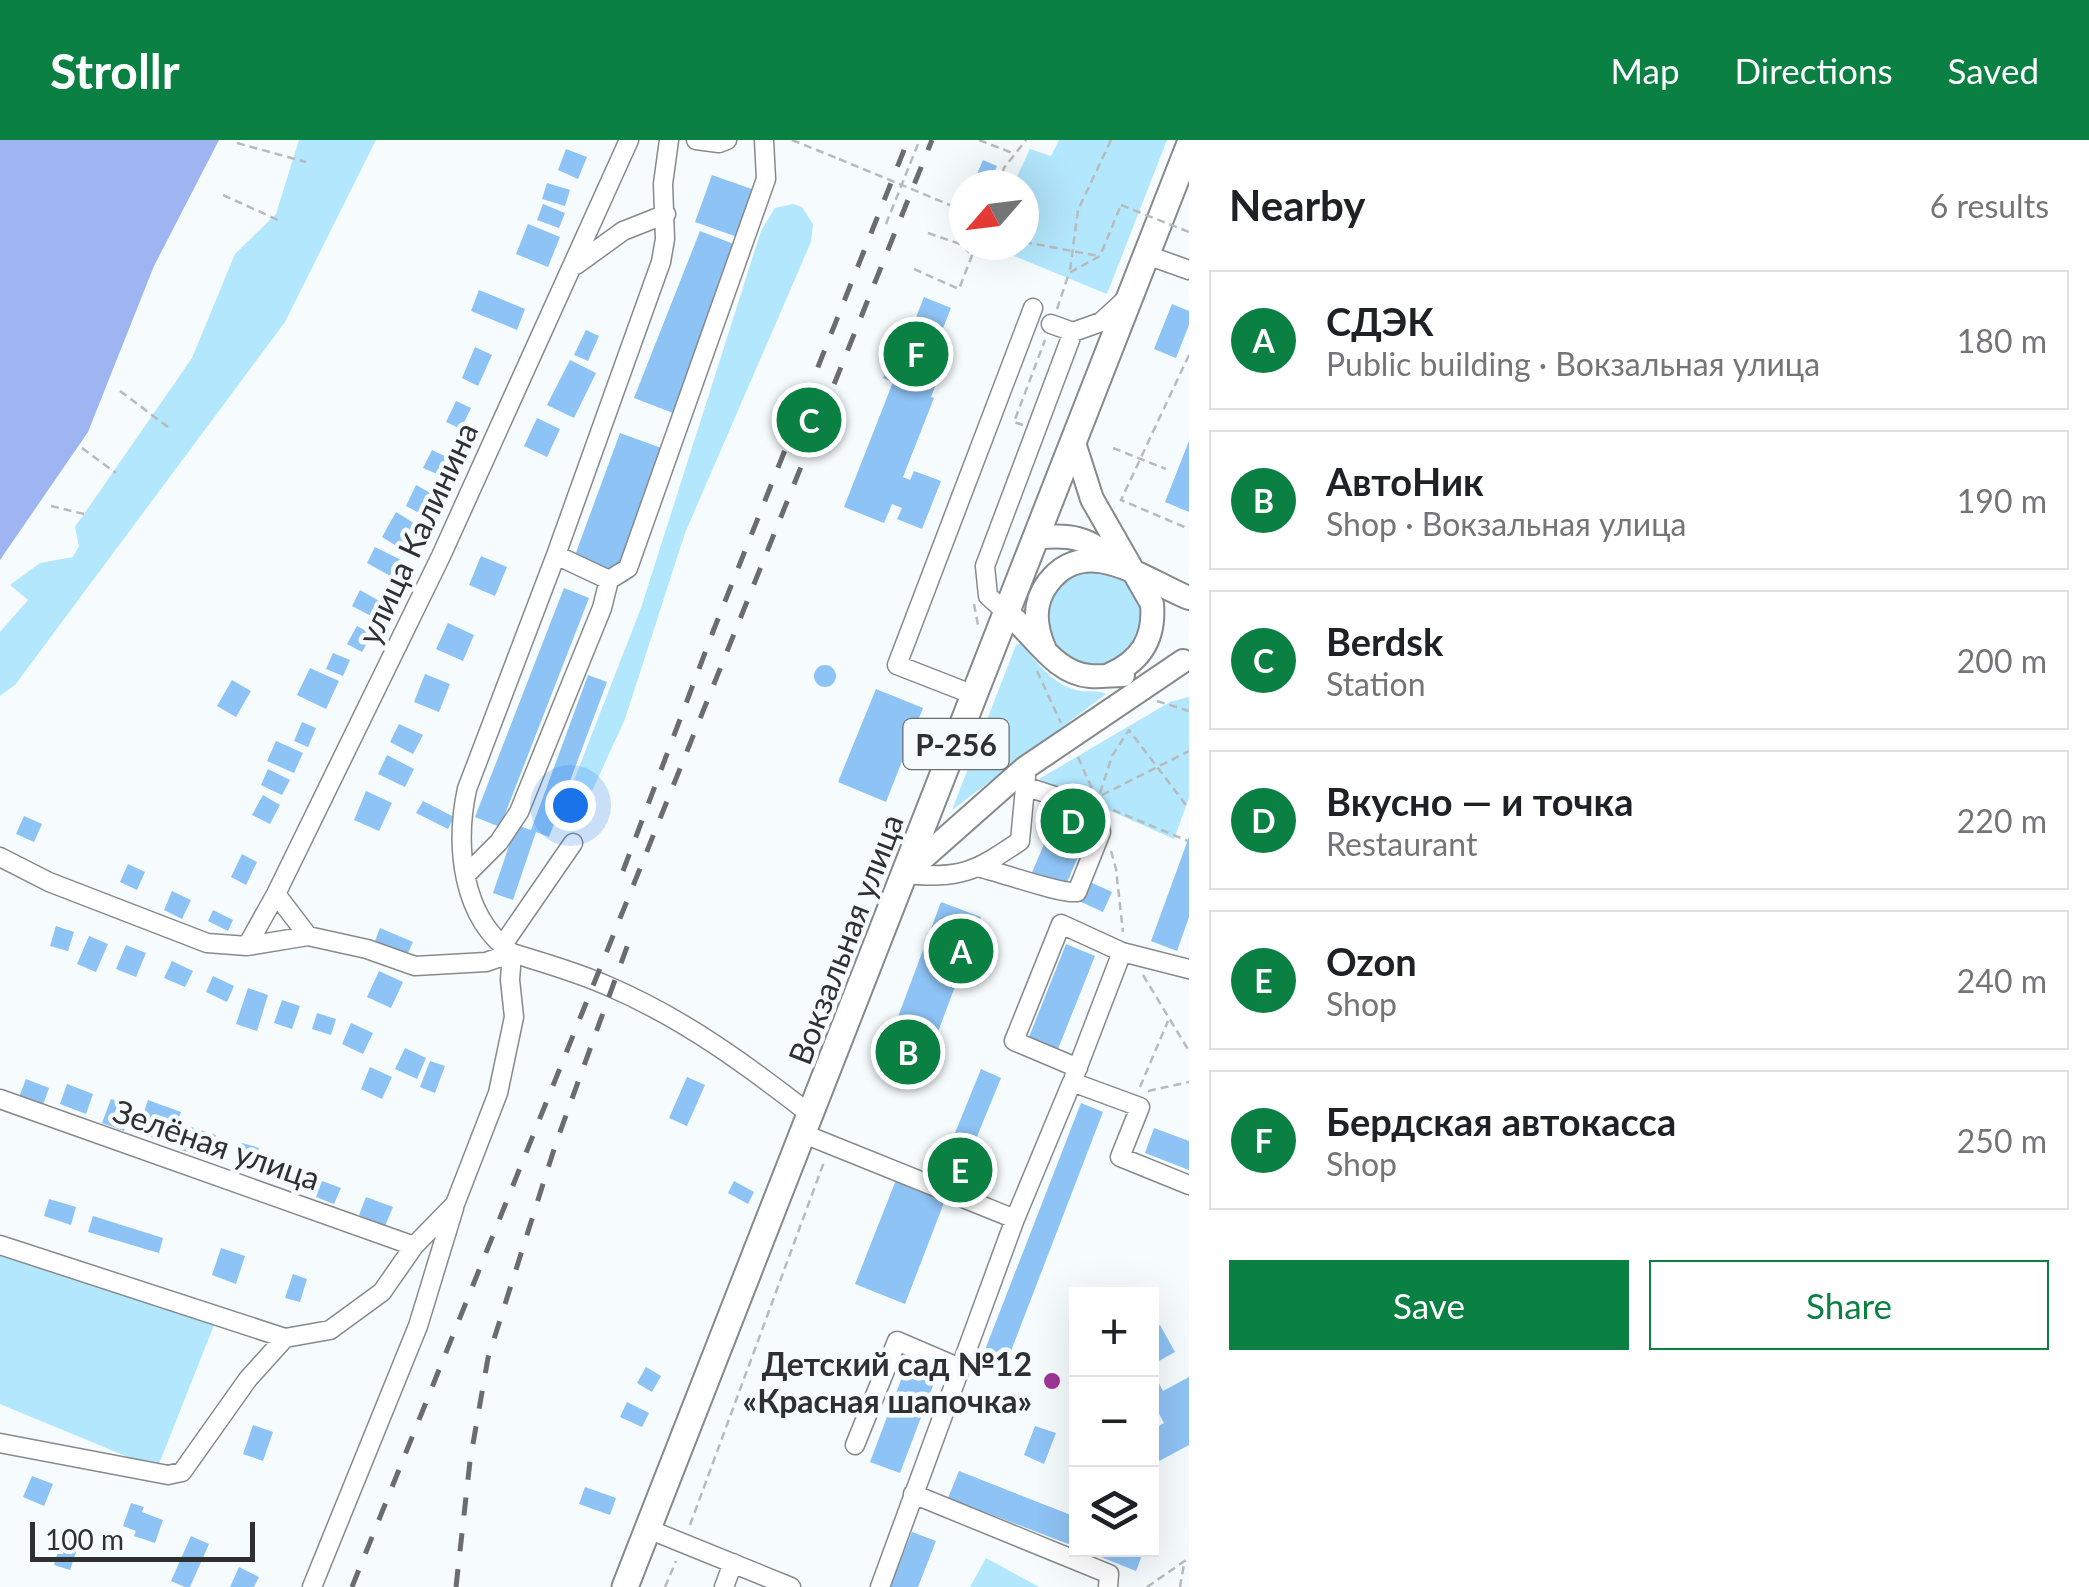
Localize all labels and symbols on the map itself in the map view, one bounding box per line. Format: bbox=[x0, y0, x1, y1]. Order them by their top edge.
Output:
north arrow bbox=[949, 170, 1039, 260]
pin: F bbox=[884, 316, 948, 392]
pin: C bbox=[776, 382, 842, 458]
street label: улица Калинина bbox=[349, 416, 485, 650]
road number: Р-256 bbox=[904, 719, 1008, 769]
your location bbox=[545, 780, 596, 831]
pin: D bbox=[1040, 784, 1106, 858]
street label: Вокзальная улица bbox=[779, 808, 911, 1070]
pin: A bbox=[928, 914, 994, 988]
pin: B bbox=[876, 1014, 940, 1090]
street label: Зелёная улица bbox=[109, 1090, 325, 1198]
pin: E bbox=[928, 1132, 992, 1208]
place label: Детский сад №12 «Красная шапочка» bbox=[743, 1344, 1032, 1420]
marker: Детский сад №12 «Красная шапочка» bbox=[1041, 1370, 1063, 1392]
scale bar bbox=[30, 1517, 255, 1562]

